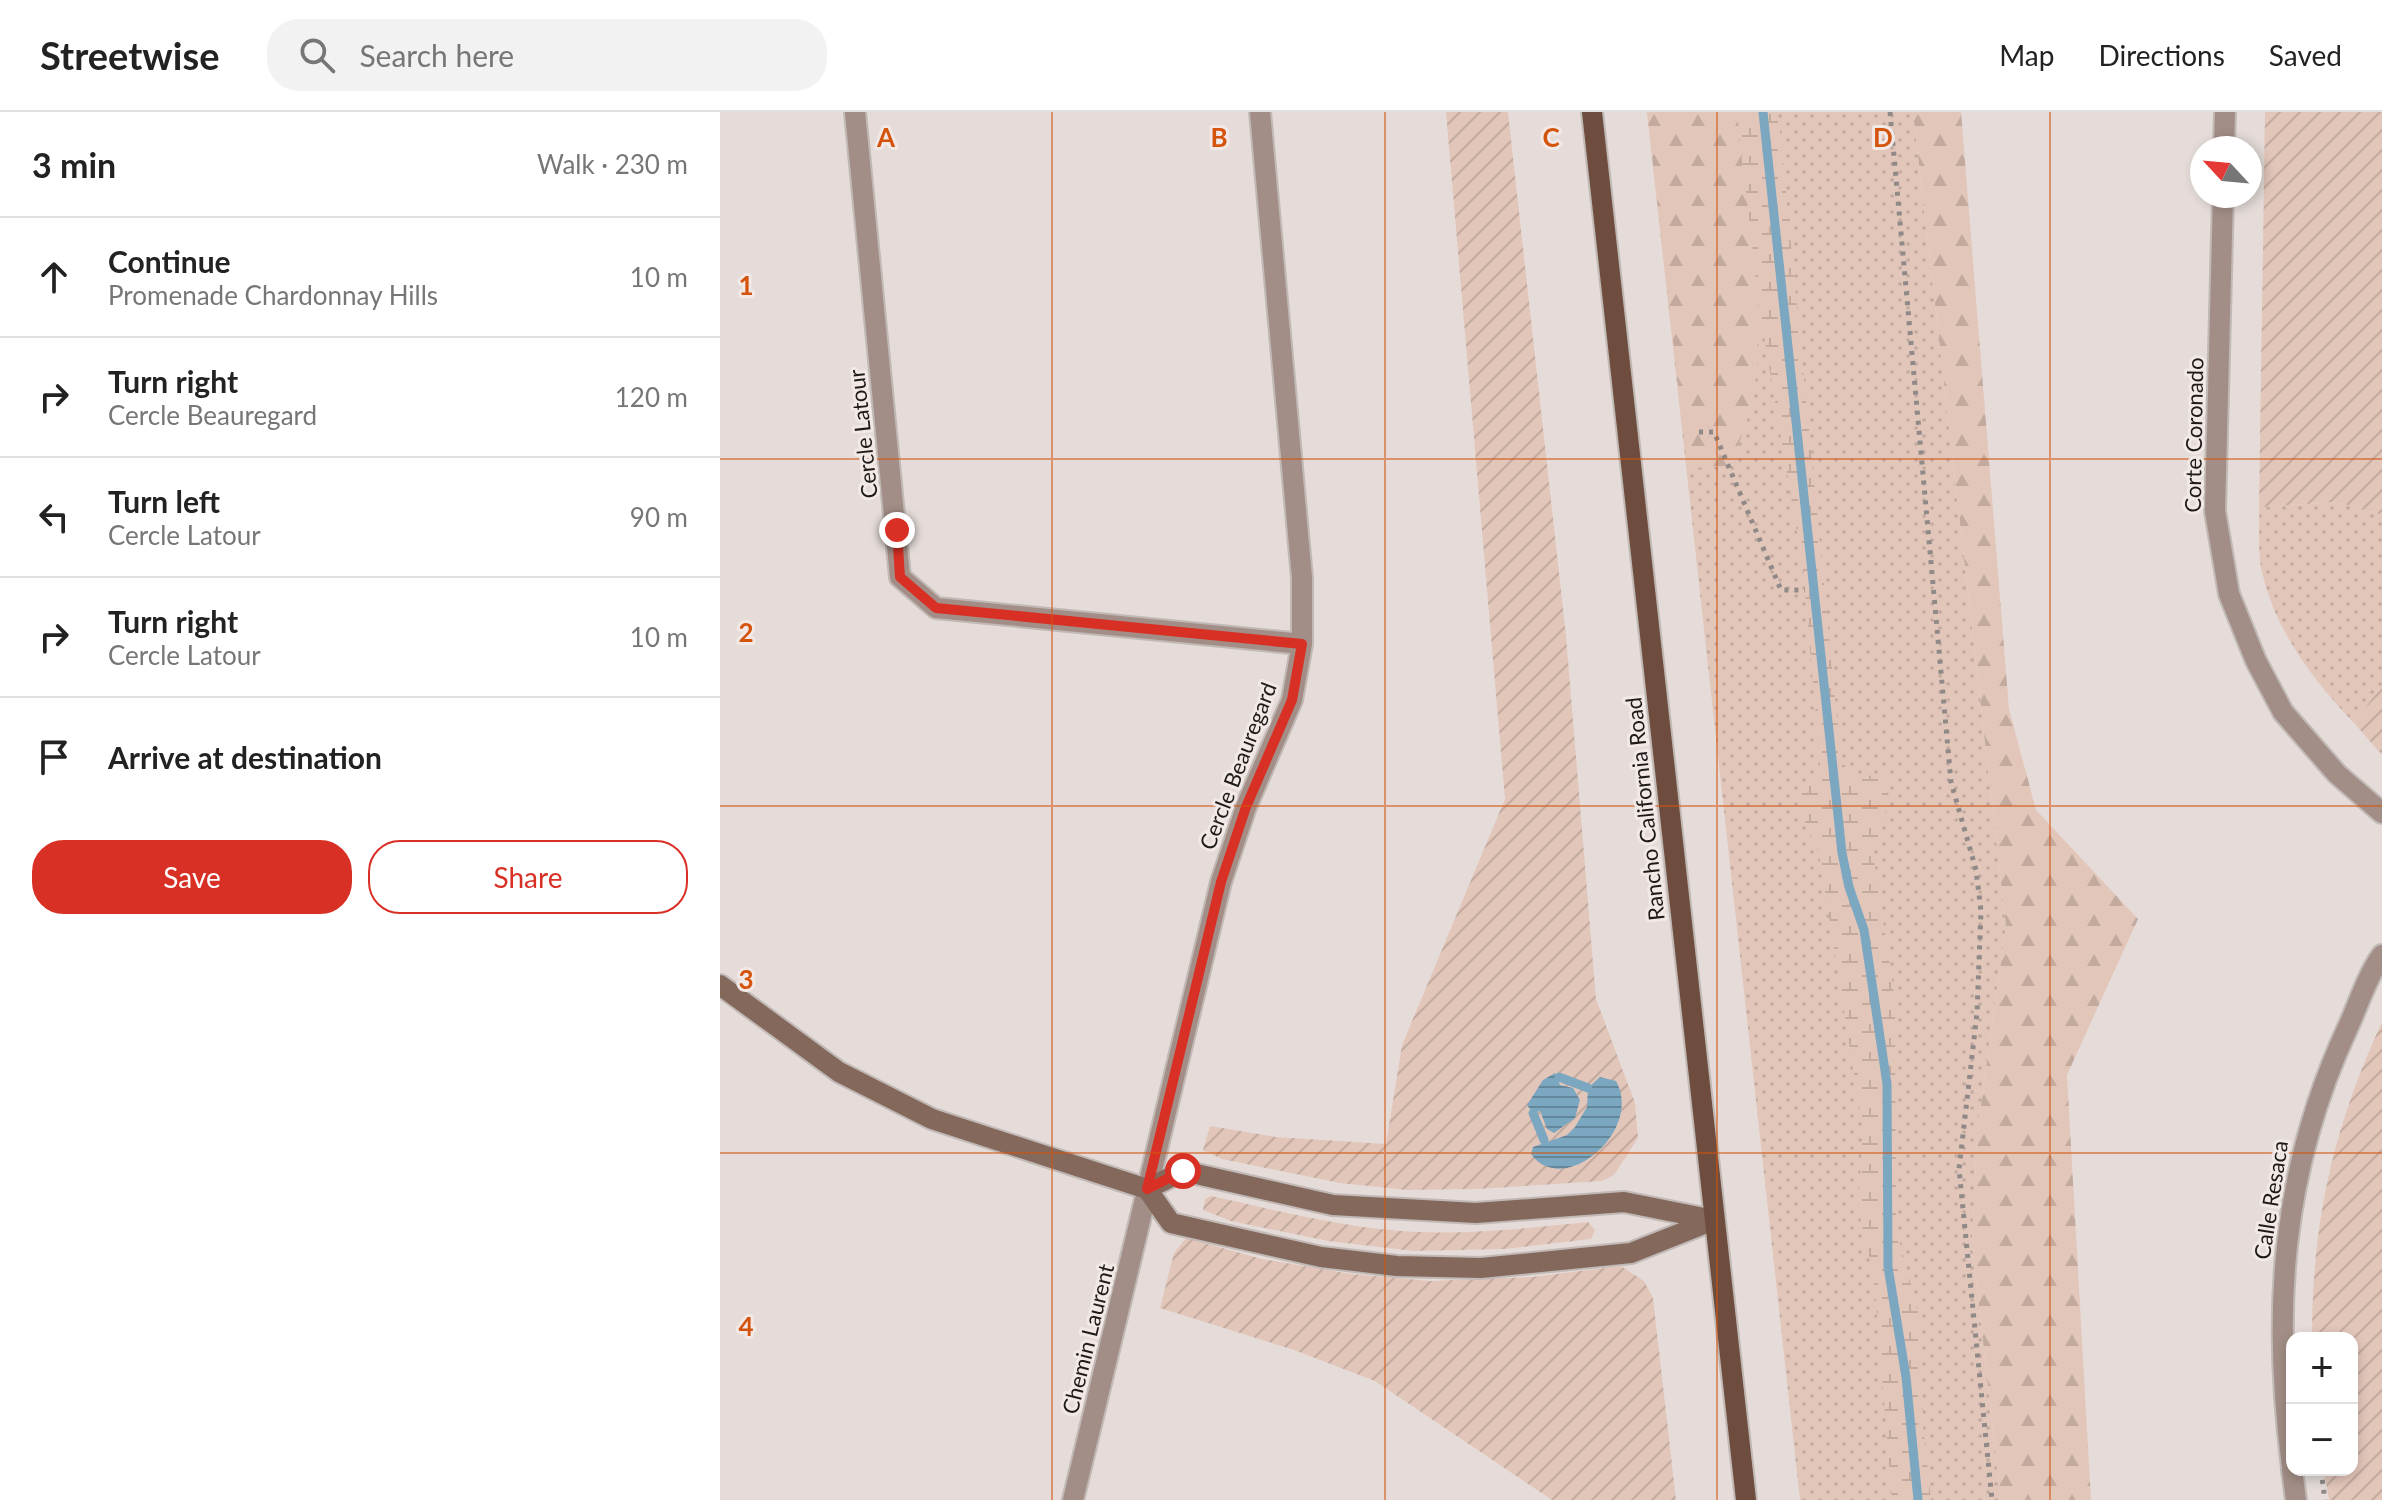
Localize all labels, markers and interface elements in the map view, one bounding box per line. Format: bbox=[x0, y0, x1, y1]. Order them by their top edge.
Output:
search box bbox=[267, 19, 827, 91]
text: Streetwise bbox=[40, 32, 219, 78]
icon: search bbox=[295, 33, 339, 77]
text: Search here bbox=[359, 37, 514, 73]
text: Map bbox=[1999, 38, 2054, 72]
text: Directions bbox=[2098, 38, 2225, 72]
text: Saved bbox=[2269, 38, 2342, 72]
text: A bbox=[876, 121, 896, 153]
text: B bbox=[1210, 121, 1228, 153]
text: C bbox=[1542, 121, 1560, 153]
text: D bbox=[1873, 121, 1893, 153]
north arrow bbox=[2190, 136, 2262, 208]
text: 3 min bbox=[32, 144, 116, 185]
text: Walk · 230 m bbox=[537, 148, 688, 180]
text: Continue bbox=[108, 243, 231, 279]
icon: ahead bbox=[32, 255, 76, 299]
text: 10 m bbox=[630, 261, 688, 293]
text: 1 bbox=[738, 269, 754, 301]
text: Promenade Chardonnay Hills bbox=[108, 279, 438, 311]
street label: Corte Coronado bbox=[2179, 357, 2208, 513]
text: Turn right bbox=[108, 363, 238, 399]
street label: Cercle Latour bbox=[842, 368, 883, 500]
icon: right bbox=[32, 375, 76, 419]
text: 120 m bbox=[615, 381, 688, 413]
text: Cercle Beauregard bbox=[108, 399, 317, 431]
text: Turn left bbox=[108, 483, 220, 519]
icon: left bbox=[32, 495, 76, 539]
text: 90 m bbox=[630, 501, 688, 533]
route end bbox=[879, 512, 915, 548]
text: Cercle Latour bbox=[108, 519, 261, 551]
text: Turn right bbox=[108, 603, 238, 639]
icon: right bbox=[32, 615, 76, 659]
text: 2 bbox=[738, 616, 754, 648]
text: 10 m bbox=[630, 621, 688, 653]
text: Cercle Latour bbox=[108, 639, 261, 671]
street label: Cercle Beauregard bbox=[1193, 678, 1282, 853]
street label: Rancho California Road bbox=[1619, 696, 1670, 922]
icon: arrive bbox=[32, 735, 76, 779]
text: Arrive at destination bbox=[108, 739, 382, 775]
button: Save bbox=[32, 840, 352, 914]
button: Share bbox=[368, 840, 688, 914]
text: 3 bbox=[738, 963, 754, 995]
street label: Calle Resaca bbox=[2248, 1139, 2293, 1261]
route start bbox=[1165, 1153, 1201, 1189]
street label: Chemin Laurent bbox=[1056, 1261, 1119, 1417]
text: 4 bbox=[738, 1310, 754, 1342]
map controls bbox=[2286, 1332, 2358, 1476]
button: + bbox=[2286, 1332, 2358, 1404]
button: − bbox=[2286, 1404, 2358, 1476]

